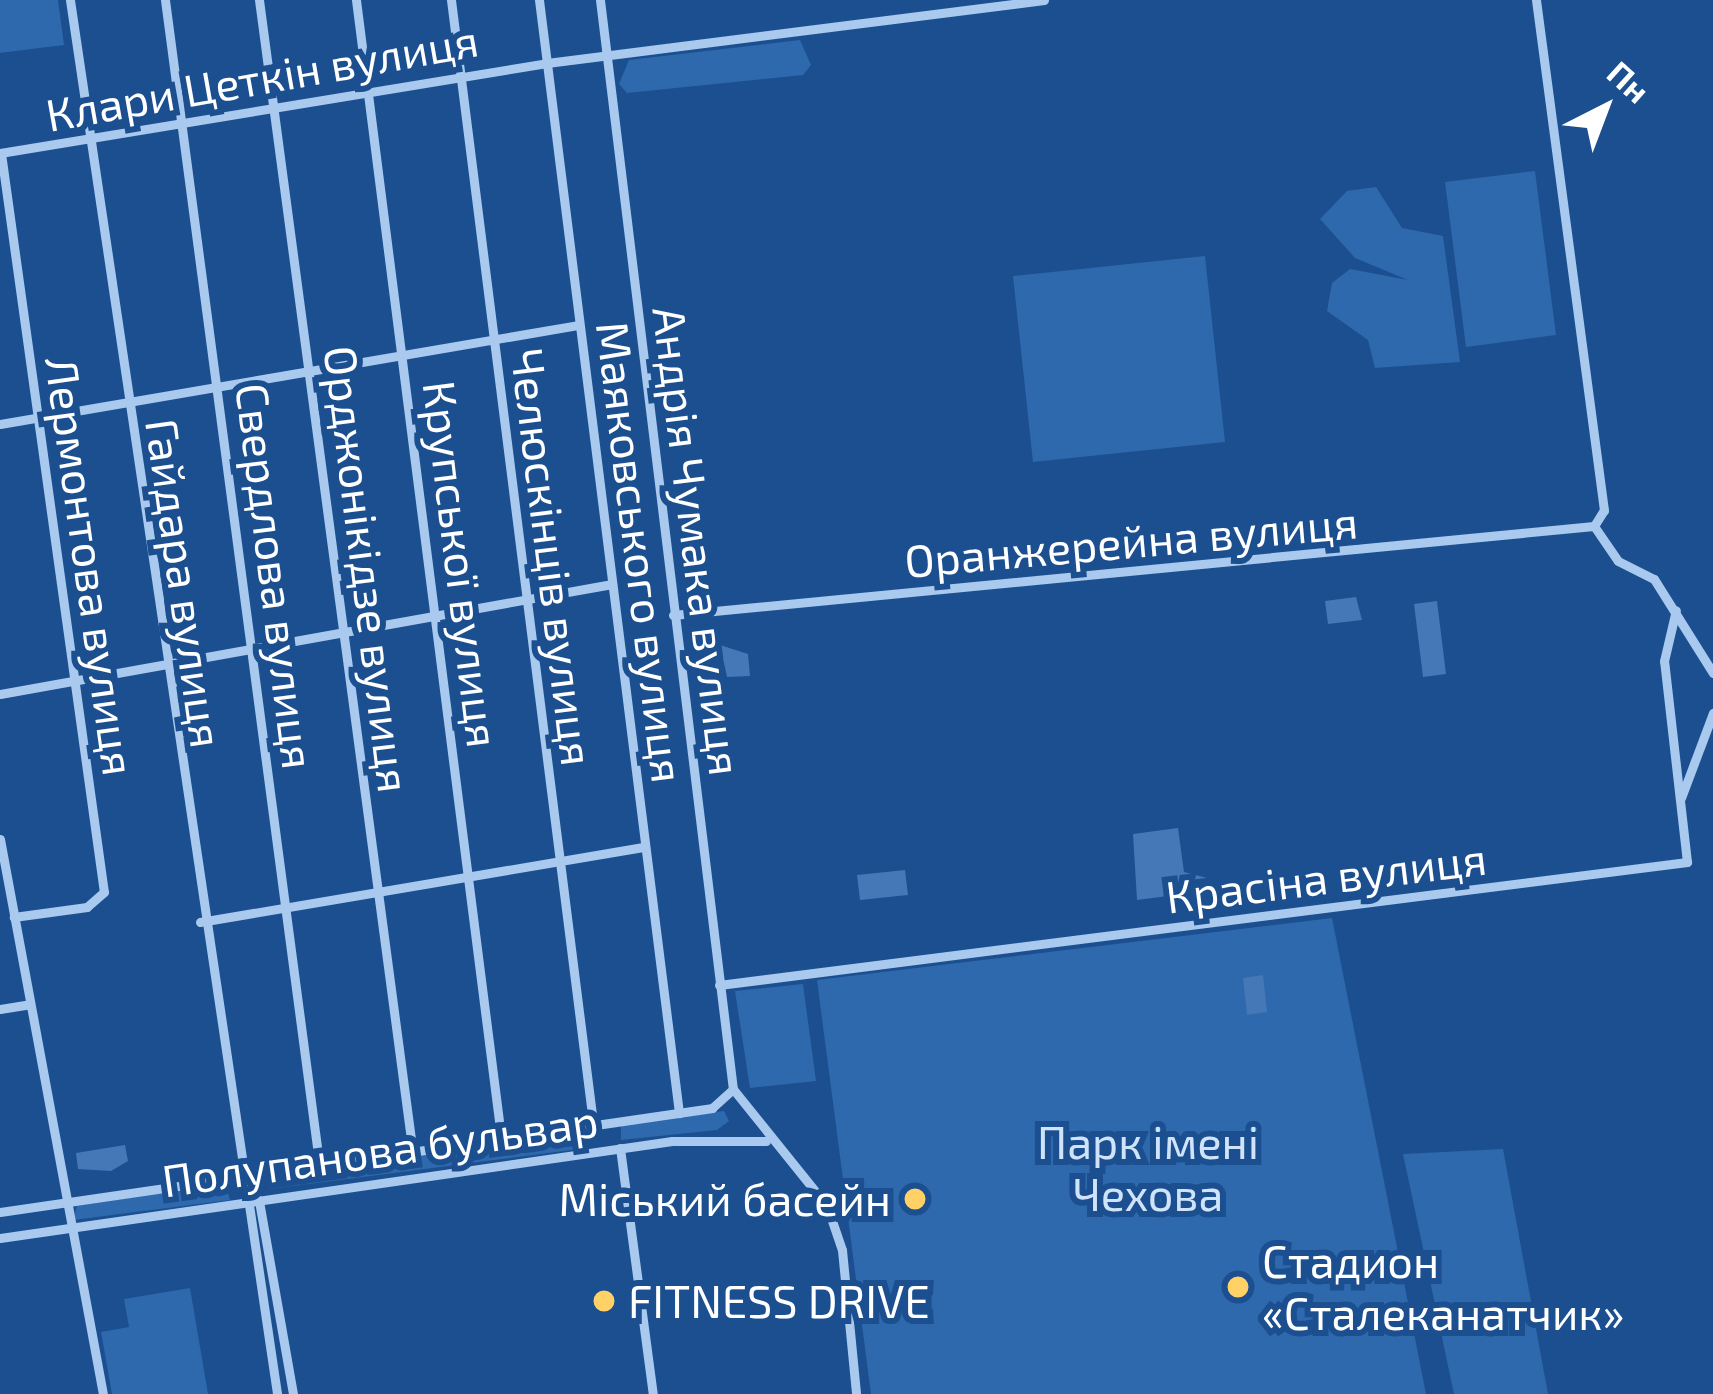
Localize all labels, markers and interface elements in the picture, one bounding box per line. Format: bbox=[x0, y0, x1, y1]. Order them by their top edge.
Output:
street label: Клари Цеткін вулиця bbox=[42, 12, 482, 142]
north arrow bbox=[1545, 48, 1665, 168]
text: Пн bbox=[1600, 52, 1658, 110]
street label: Андрія Чумака вулиця bbox=[642, 303, 754, 779]
street label: Маяковського вулиця bbox=[586, 318, 696, 786]
street label: Орджонікідзе вулиця bbox=[314, 343, 422, 795]
street label: Челюскінців вулиця bbox=[501, 345, 605, 769]
street label: Лермонтова вулиця bbox=[35, 353, 147, 779]
street label: Крупської вулиця bbox=[413, 378, 511, 750]
street label: Свердлова вулиця bbox=[226, 380, 326, 772]
street label: Гайдара вулиця bbox=[135, 415, 235, 751]
street label: Оранжерейна вулиця bbox=[902, 494, 1360, 588]
street label: Красіна вулиця bbox=[1163, 831, 1489, 923]
street label: Полупанова бульвар bbox=[159, 1093, 601, 1207]
park label: Парк імені Чехова bbox=[1037, 1115, 1259, 1221]
place label: Міський басейн bbox=[559, 1172, 891, 1226]
marker: Міський басейн bbox=[902, 1186, 928, 1212]
place label: Стадион «Сталеканатчик» bbox=[1262, 1234, 1624, 1340]
place label: FITNESS DRIVE bbox=[628, 1274, 930, 1328]
marker: Стадион «Сталеканатчик» bbox=[1225, 1274, 1251, 1300]
marker: FITNESS DRIVE bbox=[591, 1288, 617, 1314]

